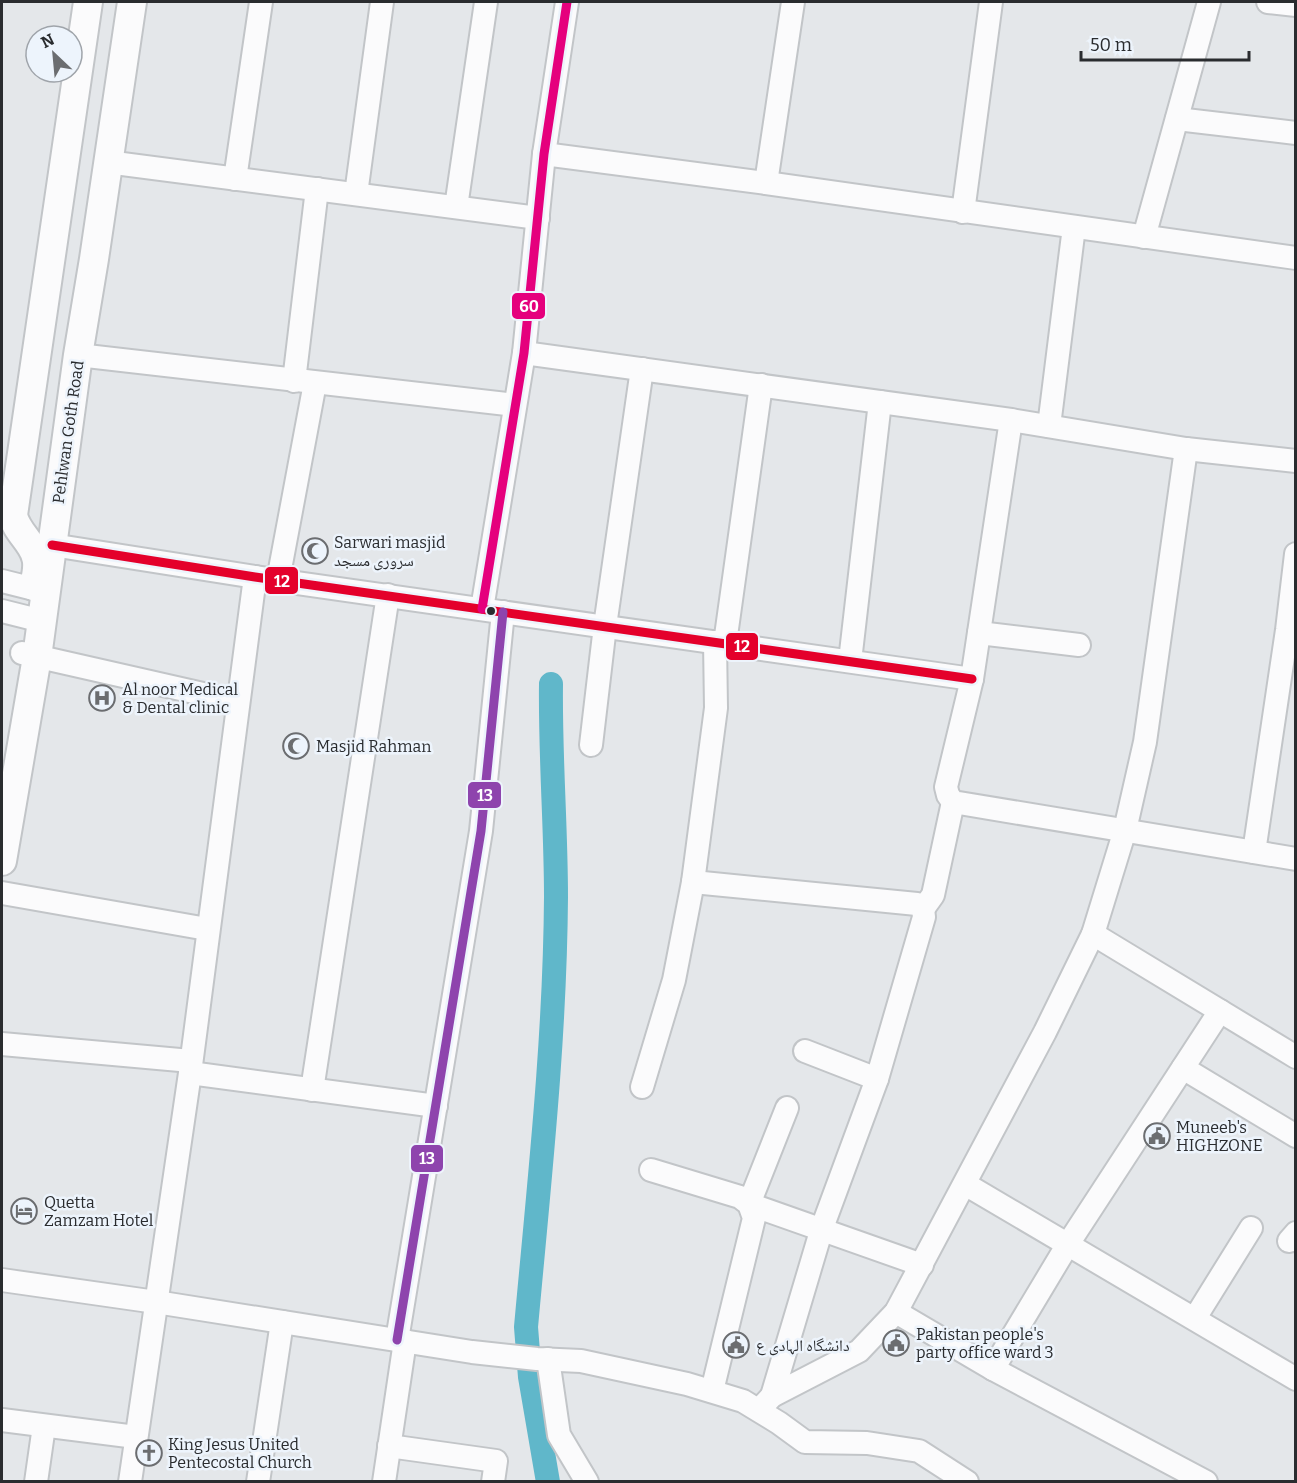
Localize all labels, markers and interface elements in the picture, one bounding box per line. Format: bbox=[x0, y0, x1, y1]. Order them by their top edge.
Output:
north arrow bbox=[24, 24, 84, 84]
scale bar bbox=[1081, 24, 1249, 62]
text: N bbox=[38, 30, 57, 52]
text: 50 m bbox=[1090, 34, 1132, 56]
line badge: 60 bbox=[511, 292, 546, 320]
text: 60 bbox=[519, 297, 539, 316]
street label: Pehlwan Goth Road bbox=[49, 359, 88, 505]
place label: Sarwari masjid سروری مسجد bbox=[334, 533, 446, 571]
mosque icon: Sarwari masjid سروری مسجد bbox=[300, 536, 330, 566]
line badge: 12 bbox=[264, 566, 299, 595]
text: 12 bbox=[274, 572, 290, 591]
unlabelled marker bbox=[485, 605, 497, 617]
line badge: 12 bbox=[725, 632, 759, 661]
text: 12 bbox=[734, 637, 750, 656]
place label: Al noor Medical & Dental clinic bbox=[122, 680, 238, 717]
hospital icon: Al noor Medical & Dental clinic bbox=[87, 683, 117, 713]
mosque icon: Masjid Rahman bbox=[281, 731, 311, 761]
place label: Masjid Rahman bbox=[316, 737, 431, 756]
line badge: 13 bbox=[467, 781, 502, 809]
text: 13 bbox=[477, 786, 493, 805]
place label: Muneeb's HIGHZONE bbox=[1176, 1118, 1263, 1155]
public building icon: Muneeb's HIGHZONE bbox=[1142, 1121, 1172, 1151]
line badge: 13 bbox=[410, 1144, 444, 1173]
text: 13 bbox=[419, 1149, 435, 1168]
place label: Quetta Zamzam Hotel bbox=[44, 1193, 154, 1230]
hotel icon: Quetta Zamzam Hotel bbox=[9, 1196, 39, 1226]
place label: Pakistan people's party office ward 3 bbox=[916, 1325, 1054, 1362]
public building icon: Pakistan people's party office ward 3 bbox=[881, 1328, 911, 1358]
public building icon: دانشگاہ الہادی ع bbox=[721, 1330, 751, 1360]
place label: دانشگاہ الہادی ع bbox=[756, 1336, 850, 1356]
place label: King Jesus United Pentecostal Church bbox=[168, 1435, 312, 1472]
church icon: King Jesus United Pentecostal Church bbox=[134, 1438, 164, 1468]

